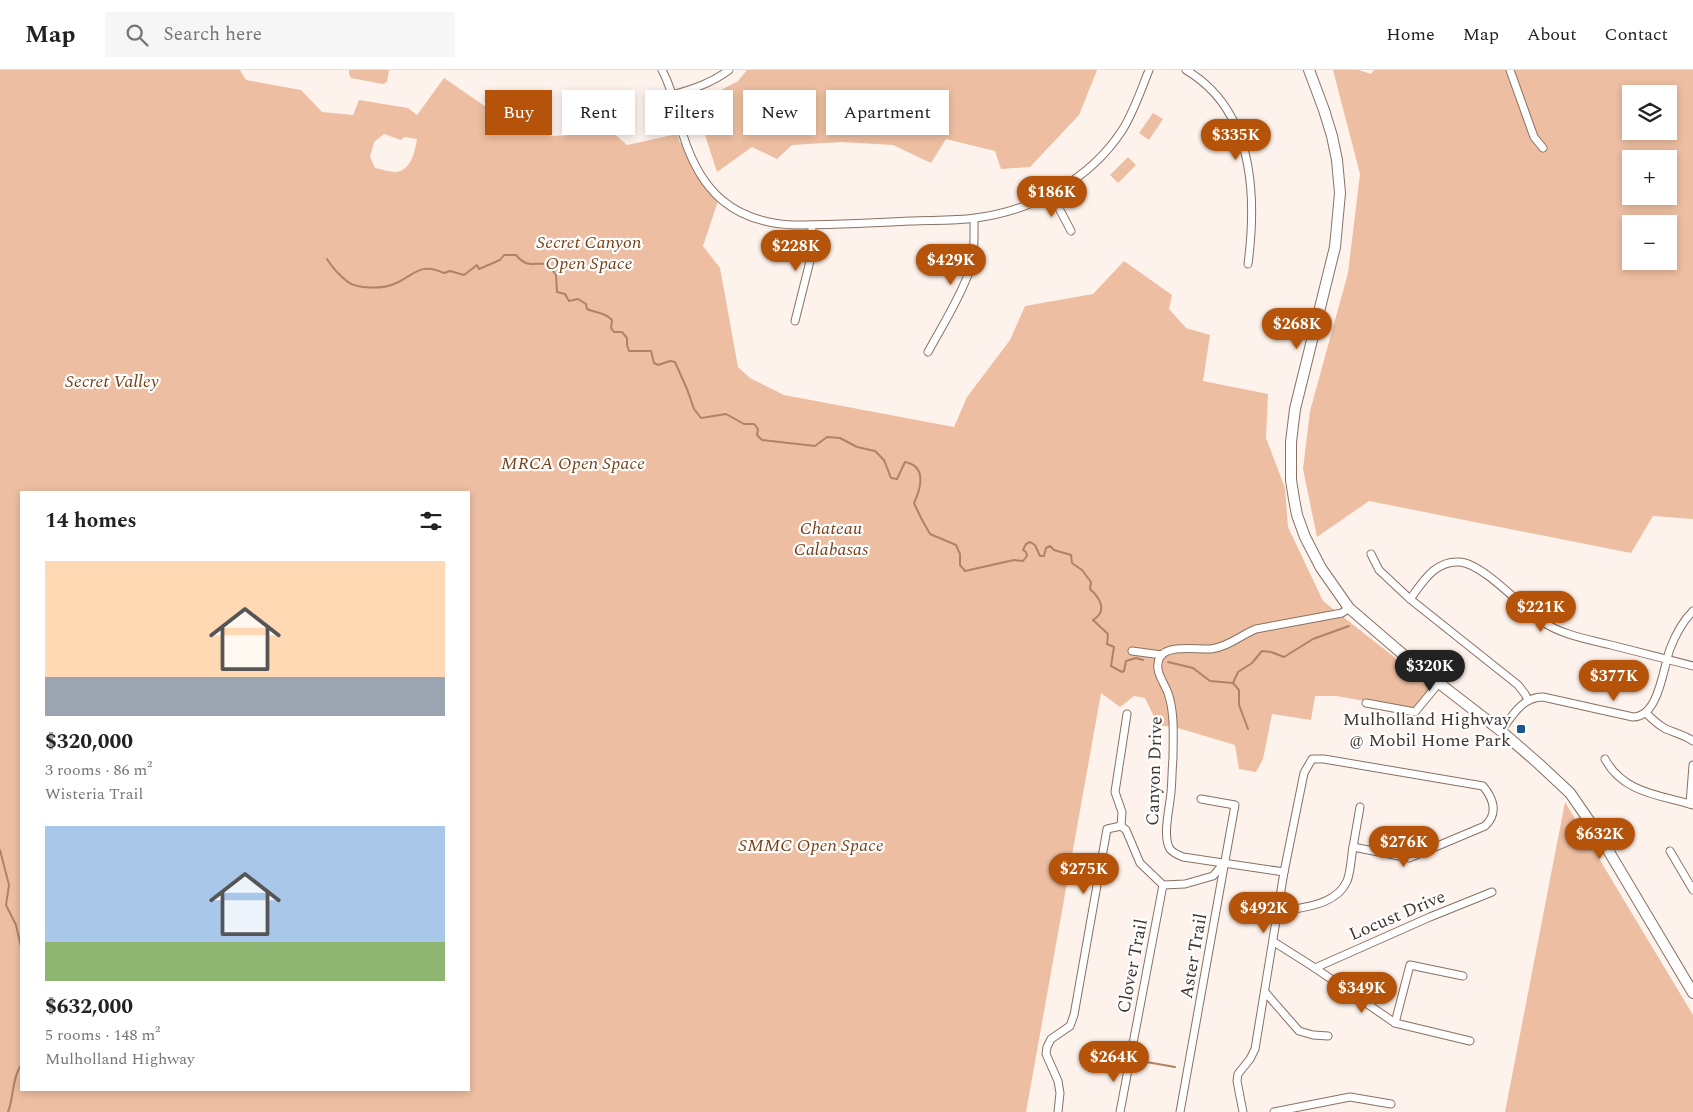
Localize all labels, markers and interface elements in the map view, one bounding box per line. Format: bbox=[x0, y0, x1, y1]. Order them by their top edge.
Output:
search box bbox=[105, 12, 455, 57]
text: Map bbox=[25, 17, 75, 53]
text: Search here bbox=[163, 20, 262, 49]
icon: search bbox=[123, 21, 151, 49]
text: Home bbox=[1386, 21, 1435, 48]
text: Map bbox=[1463, 21, 1499, 48]
text: About bbox=[1527, 21, 1577, 48]
text: Contact bbox=[1605, 21, 1668, 48]
map controls bbox=[1622, 85, 1677, 270]
button: layers bbox=[1622, 85, 1677, 140]
chip: Buy bbox=[485, 90, 552, 135]
chip: Rent bbox=[562, 90, 635, 135]
chip: Filters bbox=[645, 90, 733, 135]
chip: New bbox=[743, 90, 816, 135]
chip: Apartment bbox=[826, 90, 949, 135]
pin: $335K bbox=[1201, 118, 1271, 161]
text: $335K bbox=[1212, 123, 1260, 147]
button: + bbox=[1622, 150, 1677, 205]
pin: $186K bbox=[1017, 176, 1087, 218]
text: $186K bbox=[1028, 180, 1076, 204]
button: − bbox=[1622, 215, 1677, 270]
park label: Secret Canyon Open Space bbox=[536, 229, 642, 277]
pin: $228K bbox=[761, 230, 831, 272]
text: $228K bbox=[772, 234, 820, 258]
pin: $429K bbox=[916, 244, 986, 286]
text: $429K bbox=[927, 248, 975, 272]
pin: $268K bbox=[1262, 308, 1332, 350]
text: $268K bbox=[1273, 312, 1321, 336]
park label: Secret Valley bbox=[65, 368, 159, 395]
park label: MRCA Open Space bbox=[501, 450, 645, 477]
text: 14 homes bbox=[45, 505, 137, 537]
icon: filters bbox=[417, 507, 445, 535]
park label: Chateau Calabasas bbox=[794, 515, 869, 563]
pin: $221K bbox=[1506, 590, 1576, 633]
icon: home bbox=[200, 594, 290, 684]
text: $221K bbox=[1517, 595, 1565, 619]
pin: $320K bbox=[1395, 650, 1465, 692]
text: $320K bbox=[1406, 654, 1454, 678]
pin: $377K bbox=[1579, 660, 1649, 702]
text: $377K bbox=[1590, 664, 1638, 688]
place label: Mulholland Highway @ Mobil Home Park bbox=[1343, 706, 1512, 754]
street label: Canyon Drive bbox=[1139, 716, 1170, 826]
marker: Mulholland Highway @ Mobil Home Park bbox=[1515, 723, 1527, 735]
text: $320,000 bbox=[45, 726, 133, 758]
text: 3 rooms · 86 m² bbox=[45, 758, 152, 782]
text: Wisteria Trail bbox=[45, 782, 143, 806]
pin: $632K bbox=[1565, 818, 1635, 860]
text: $632K bbox=[1576, 822, 1624, 846]
pin: $276K bbox=[1369, 826, 1439, 868]
text: $276K bbox=[1380, 830, 1428, 854]
park label: SMMC Open Space bbox=[738, 832, 884, 859]
pin: $275K bbox=[1049, 852, 1119, 895]
text: $275K bbox=[1060, 857, 1108, 881]
icon: home bbox=[200, 859, 290, 949]
street label: Locust Drive bbox=[1345, 883, 1450, 948]
pin: $492K bbox=[1229, 892, 1299, 934]
text: $492K bbox=[1240, 896, 1288, 920]
street label: Aster Trail bbox=[1173, 911, 1214, 1001]
street label: Clover Trail bbox=[1110, 917, 1155, 1016]
pin: $349K bbox=[1327, 972, 1397, 1014]
text: $349K bbox=[1338, 976, 1386, 1000]
text: $632,000 bbox=[45, 991, 133, 1023]
text: 5 rooms · 148 m² bbox=[45, 1023, 160, 1047]
pin: $264K bbox=[1079, 1040, 1149, 1083]
text: $264K bbox=[1090, 1045, 1138, 1069]
text: Mulholland Highway bbox=[45, 1047, 195, 1071]

